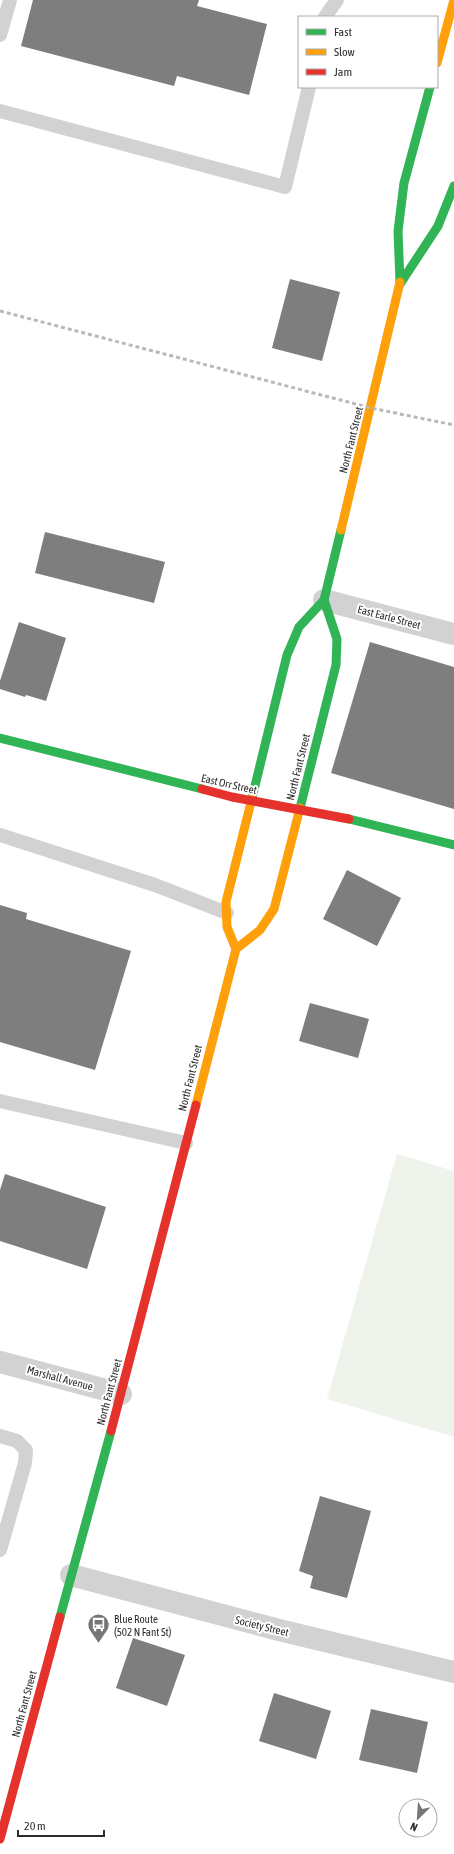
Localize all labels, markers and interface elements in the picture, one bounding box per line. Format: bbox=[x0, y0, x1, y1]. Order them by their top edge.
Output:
legend bbox=[298, 16, 438, 88]
text: Fast bbox=[334, 25, 352, 39]
text: Slow bbox=[334, 45, 355, 59]
text: Jam bbox=[334, 65, 352, 79]
street label: North Fant Street bbox=[337, 405, 365, 475]
street label: East Earle Street bbox=[356, 603, 422, 631]
street label: North Fant Street bbox=[284, 732, 312, 802]
street label: East Orr Street bbox=[200, 772, 258, 796]
street label: North Fant Street bbox=[176, 1043, 204, 1113]
street label: North Fant Street bbox=[94, 1357, 124, 1427]
street label: Marshall Avenue bbox=[26, 1363, 94, 1393]
bus stop icon: Blue Route (502 N Fant St) bbox=[86, 1612, 112, 1645]
place label: Blue Route (502 N Fant St) bbox=[114, 1613, 172, 1638]
street label: Society Street bbox=[234, 1614, 290, 1638]
street label: North Fant Street bbox=[9, 1669, 39, 1739]
north arrow bbox=[398, 1798, 438, 1838]
scale bar bbox=[18, 1812, 104, 1838]
text: 20 m bbox=[24, 1819, 46, 1833]
text: N bbox=[408, 1820, 419, 1834]

